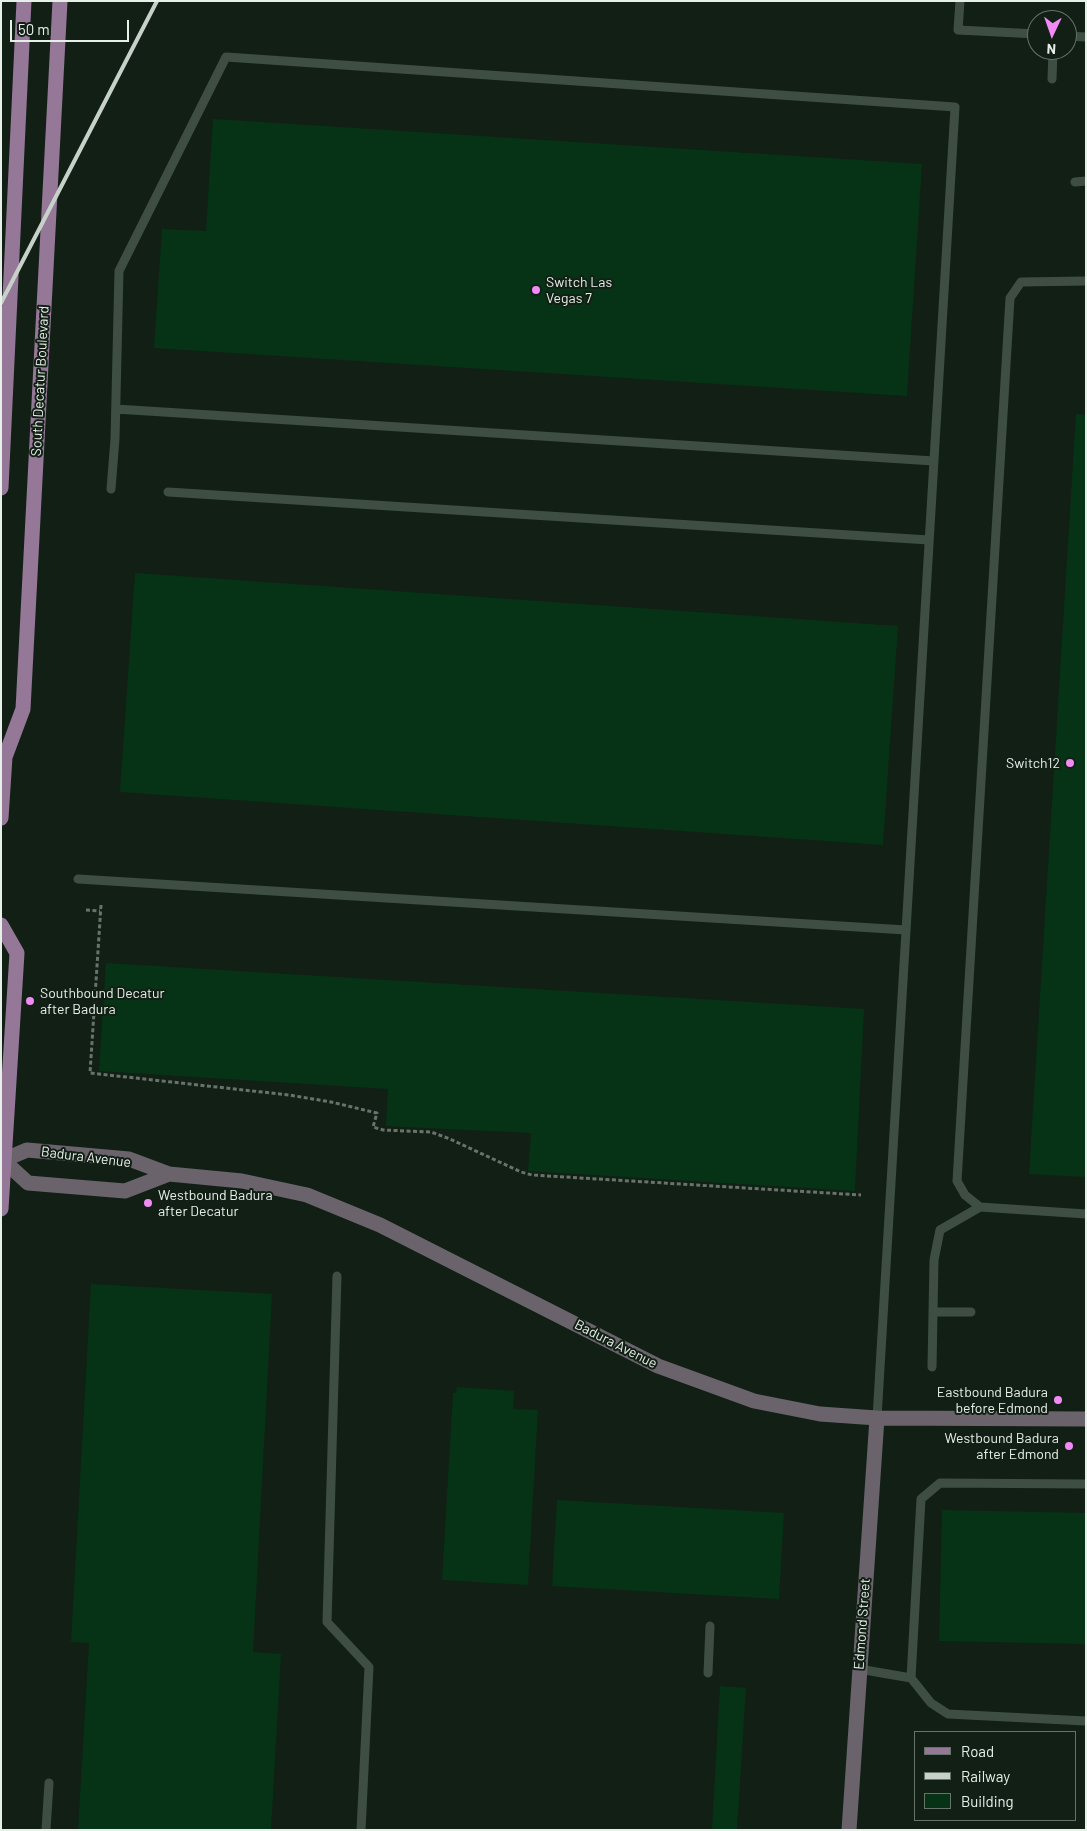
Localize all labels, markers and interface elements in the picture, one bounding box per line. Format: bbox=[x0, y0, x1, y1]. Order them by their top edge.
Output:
scale bar bbox=[12, 10, 131, 42]
north arrow bbox=[1027, 10, 1077, 60]
text: 50 m bbox=[18, 20, 50, 38]
text: N bbox=[1046, 41, 1056, 58]
place label: Switch Las Vegas 7 bbox=[546, 274, 612, 306]
marker: Switch Las Vegas 7 bbox=[530, 284, 542, 296]
street label: South Decatur Boulevard bbox=[28, 305, 52, 457]
place label: Switch12 bbox=[1006, 755, 1060, 771]
marker: Switch12 bbox=[1064, 757, 1076, 769]
place label: Southbound Decatur after Badura bbox=[40, 985, 165, 1018]
marker: Southbound Decatur after Badura bbox=[24, 995, 36, 1007]
street label: Badura Avenue bbox=[40, 1143, 132, 1171]
place label: Westbound Badura after Decatur bbox=[158, 1187, 273, 1220]
marker: Westbound Badura after Decatur bbox=[142, 1197, 154, 1209]
street label: Badura Avenue bbox=[572, 1316, 660, 1372]
place label: Eastbound Badura before Edmond bbox=[937, 1384, 1048, 1416]
marker: Eastbound Badura before Edmond bbox=[1052, 1394, 1064, 1406]
place label: Westbound Badura after Edmond bbox=[944, 1430, 1059, 1462]
marker: Westbound Badura after Edmond bbox=[1063, 1440, 1075, 1452]
street label: Edmond Street bbox=[850, 1578, 874, 1670]
legend bbox=[914, 1731, 1077, 1821]
text: Road bbox=[961, 1742, 994, 1760]
text: Railway bbox=[961, 1767, 1010, 1785]
text: Building bbox=[961, 1792, 1014, 1810]

